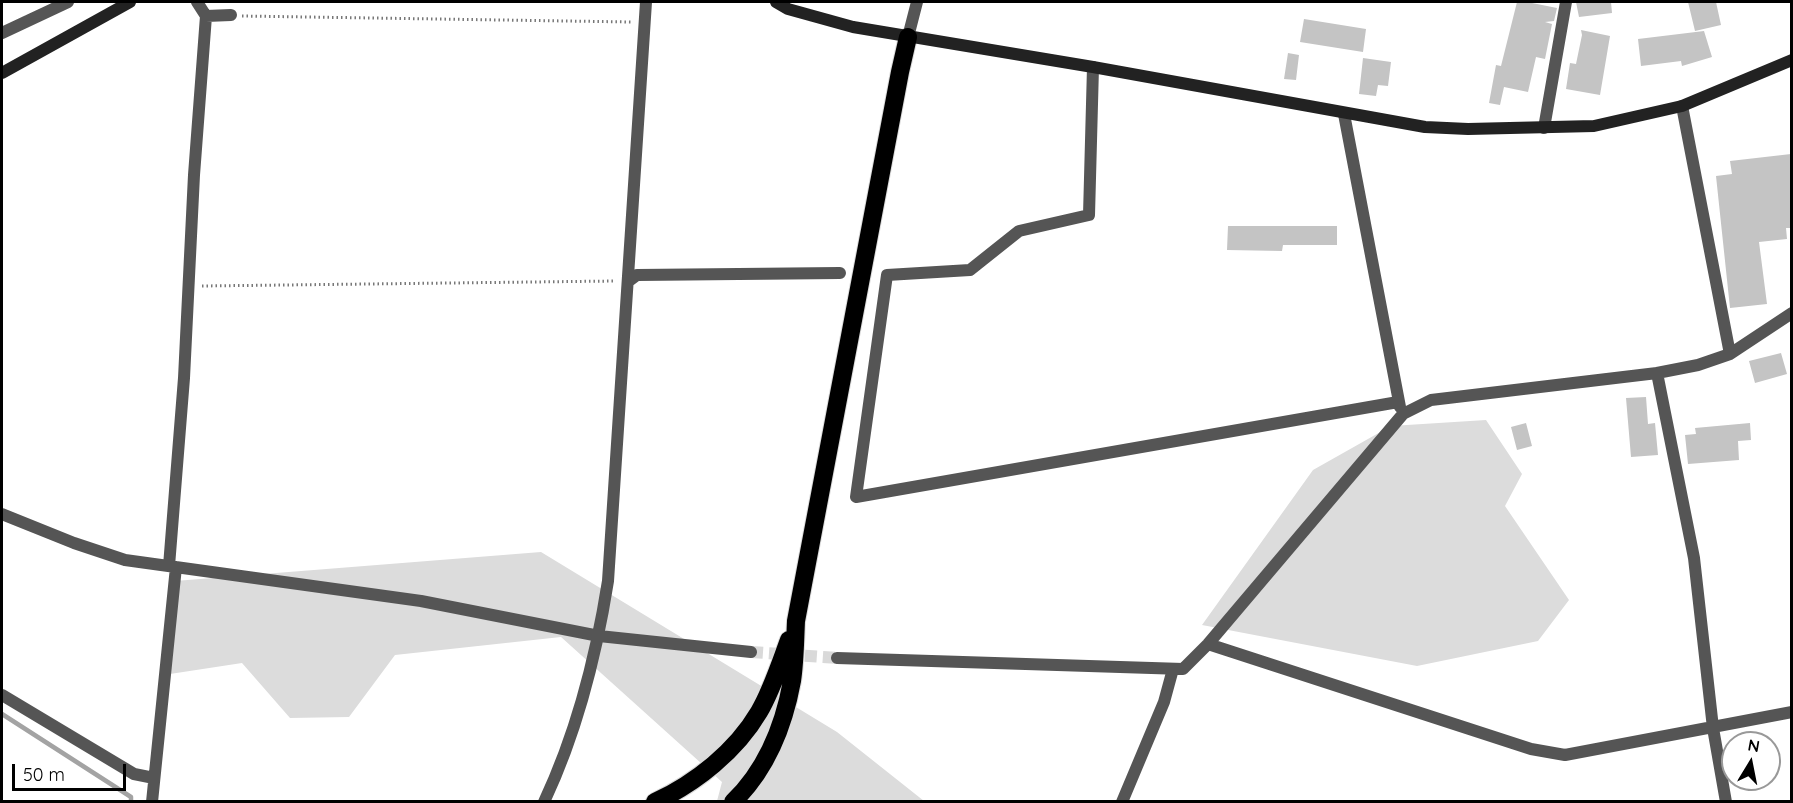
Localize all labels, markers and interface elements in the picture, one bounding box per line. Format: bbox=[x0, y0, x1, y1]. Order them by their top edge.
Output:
north arrow bbox=[1721, 731, 1781, 791]
text: N bbox=[1746, 734, 1761, 756]
scale bar bbox=[15, 752, 129, 790]
text: 50 m bbox=[23, 763, 65, 786]

